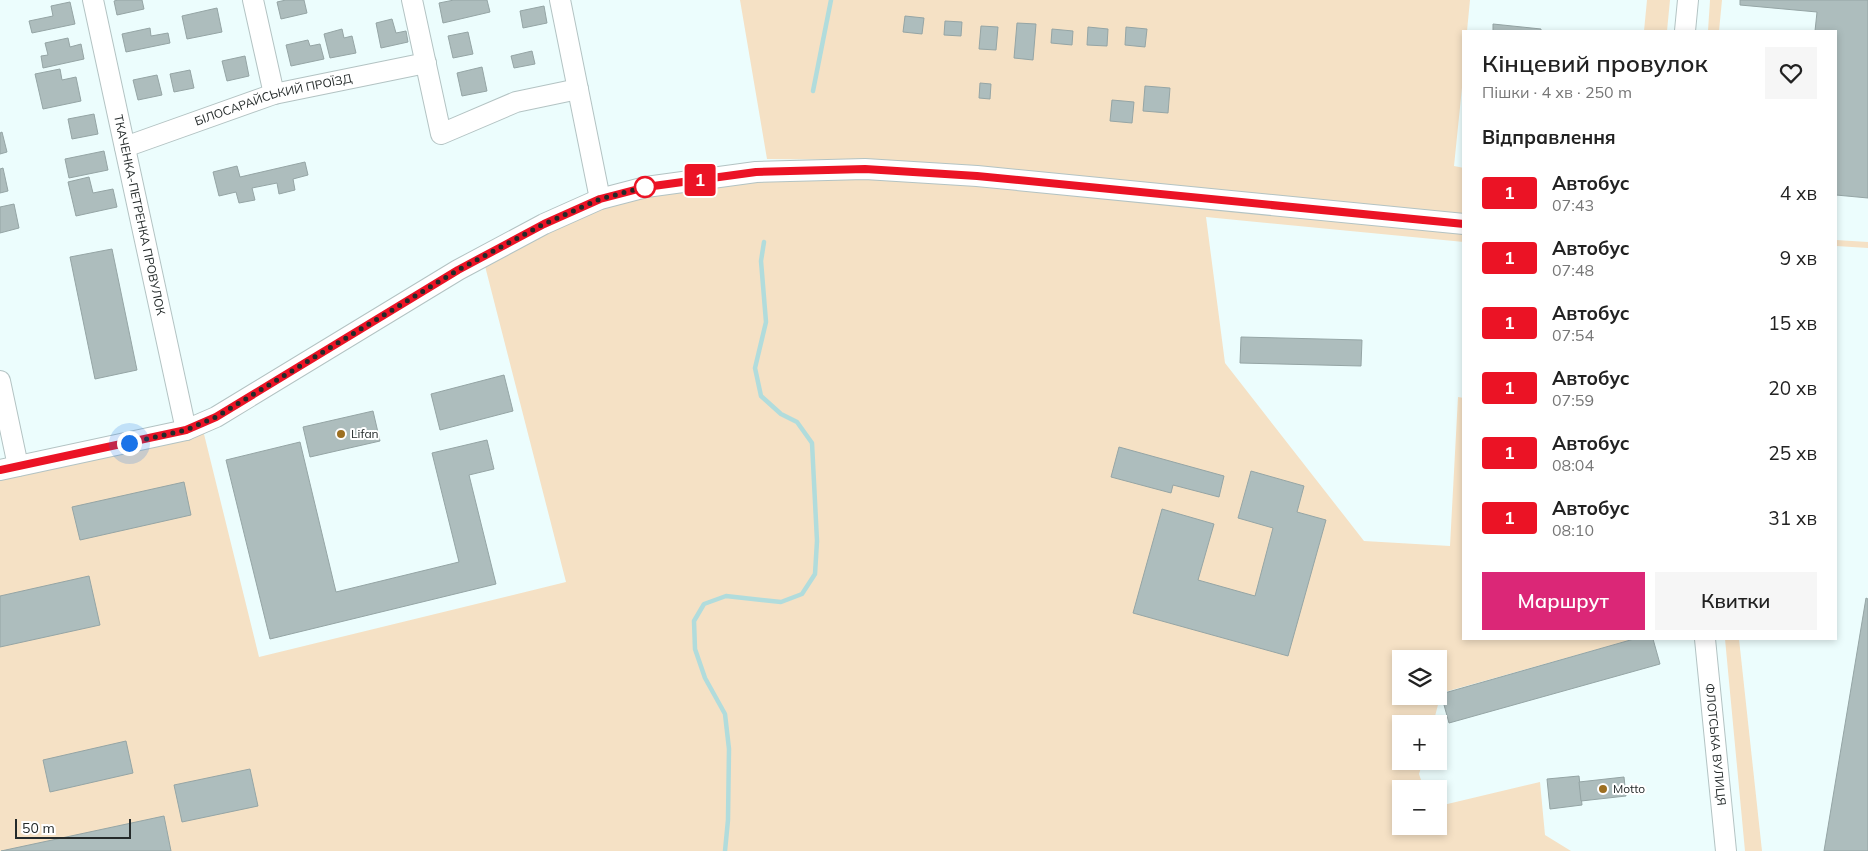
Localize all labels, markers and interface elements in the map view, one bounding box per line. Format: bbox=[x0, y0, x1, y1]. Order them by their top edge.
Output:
button: heart bbox=[1765, 47, 1817, 99]
text: Кінцевий провулок bbox=[1482, 48, 1708, 78]
street label: БІЛОСАРАЙСЬКИЙ ПРОЇЗД bbox=[192, 70, 354, 129]
text: Пішки · 4 хв · 250 m bbox=[1482, 82, 1632, 102]
street label: ТКАЧЕНКА-ПЕТРЕНКА ПРОВУЛОК bbox=[111, 113, 169, 317]
text: Відправлення bbox=[1482, 125, 1616, 149]
line badge: 1 bbox=[684, 164, 716, 196]
text: 1 bbox=[695, 168, 705, 191]
text: Автобус bbox=[1552, 171, 1630, 195]
unlabelled marker bbox=[634, 176, 656, 198]
text: 1 bbox=[1504, 181, 1515, 204]
text: 4 хв bbox=[1780, 181, 1817, 205]
text: 07:43 bbox=[1552, 195, 1594, 215]
text: Автобус bbox=[1552, 236, 1630, 260]
text: 1 bbox=[1504, 246, 1515, 269]
text: 9 хв bbox=[1780, 246, 1817, 270]
text: 07:48 bbox=[1552, 260, 1594, 280]
text: Автобус bbox=[1552, 301, 1630, 325]
text: 1 bbox=[1504, 311, 1515, 334]
text: 15 хв bbox=[1768, 311, 1817, 335]
text: 07:54 bbox=[1552, 325, 1594, 345]
text: Автобус bbox=[1552, 366, 1630, 390]
text: 1 bbox=[1504, 376, 1515, 399]
text: 20 хв bbox=[1768, 376, 1817, 400]
text: 07:59 bbox=[1552, 390, 1594, 410]
place label: Lifan bbox=[351, 426, 379, 441]
marker: Lifan bbox=[335, 428, 347, 440]
your location bbox=[117, 431, 142, 456]
text: Автобус bbox=[1552, 431, 1630, 455]
text: 1 bbox=[1504, 441, 1515, 464]
text: 25 хв bbox=[1768, 441, 1817, 465]
text: 08:04 bbox=[1552, 455, 1594, 475]
text: Автобус bbox=[1552, 496, 1630, 520]
text: 1 bbox=[1504, 506, 1515, 529]
text: 31 хв bbox=[1768, 506, 1817, 530]
text: 08:10 bbox=[1552, 520, 1594, 540]
button: Маршрут bbox=[1482, 572, 1645, 630]
button: Квитки bbox=[1655, 572, 1817, 630]
map controls bbox=[1392, 650, 1447, 835]
button: layers bbox=[1392, 650, 1447, 705]
street label: ФЛОТСЬКА ВУЛИЦЯ bbox=[1702, 683, 1729, 806]
button: + bbox=[1392, 715, 1447, 770]
button: − bbox=[1392, 780, 1447, 835]
place label: Motto bbox=[1613, 781, 1645, 796]
marker: Motto bbox=[1597, 783, 1609, 795]
scale bar bbox=[15, 816, 131, 839]
text: 50 m bbox=[22, 819, 55, 837]

